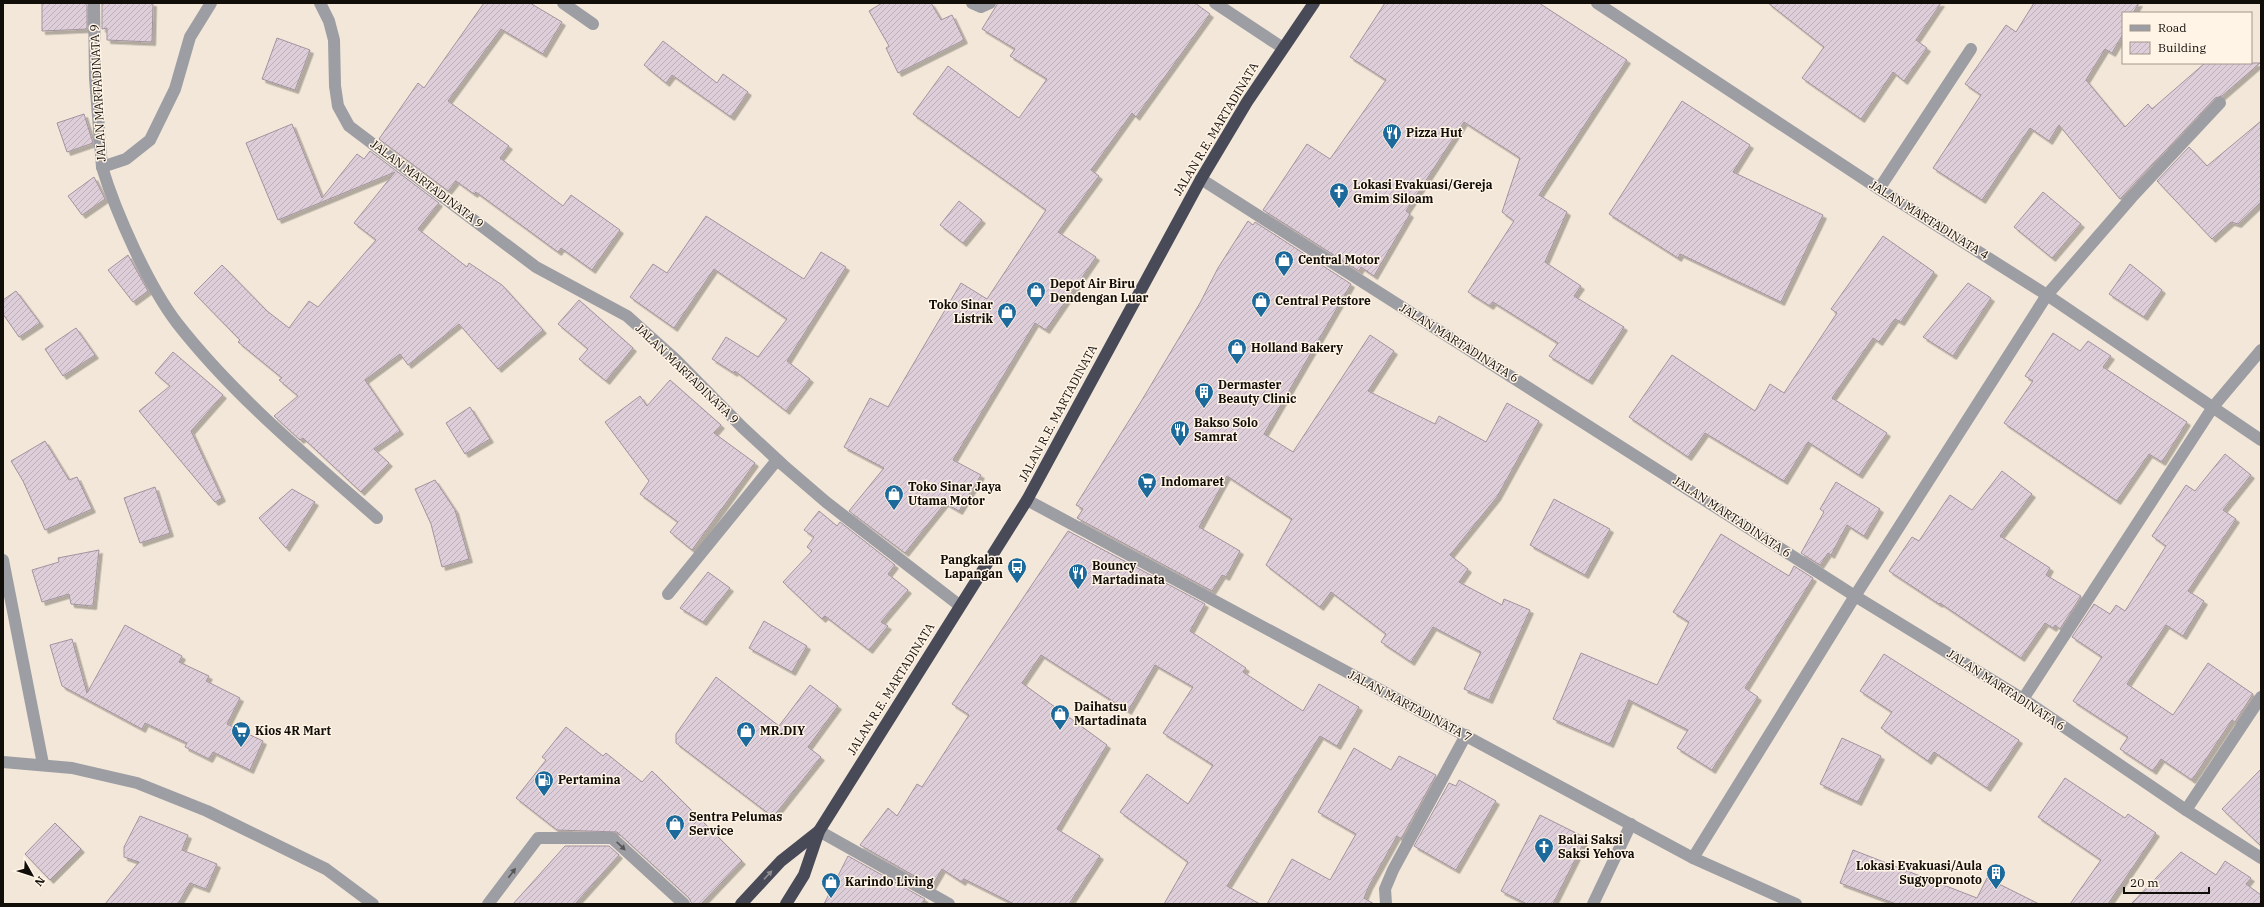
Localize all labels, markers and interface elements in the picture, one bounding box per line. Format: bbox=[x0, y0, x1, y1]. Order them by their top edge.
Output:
legend bbox=[2122, 12, 2252, 64]
text: Road bbox=[2158, 20, 2187, 35]
street label: JALAN MARTADINATA 9 bbox=[86, 24, 109, 162]
text: Building bbox=[2158, 40, 2206, 55]
street label: JALAN R.E. MARTADINATA bbox=[1170, 59, 1262, 198]
restaurant icon: Pizza Hut bbox=[1381, 122, 1403, 150]
place label: Pizza Hut bbox=[1406, 125, 1463, 140]
street label: JALAN MARTADINATA 9 bbox=[368, 136, 487, 231]
place label: Lokasi Evakuasi/Gereja Gmim Siloam bbox=[1353, 177, 1493, 206]
street label: JALAN MARTADINATA 4 bbox=[1867, 177, 1992, 262]
church icon: Lokasi Evakuasi/Gereja Gmim Siloam bbox=[1328, 181, 1350, 209]
shop icon: Central Motor bbox=[1273, 249, 1295, 277]
place label: Central Motor bbox=[1298, 252, 1380, 267]
place label: Depot Air Biru Dendengan Luar bbox=[1050, 276, 1149, 305]
shop icon: Depot Air Biru Dendengan Luar bbox=[1025, 280, 1047, 308]
shop icon: Central Petstore bbox=[1250, 290, 1272, 318]
place label: Central Petstore bbox=[1275, 293, 1371, 308]
place label: Toko Sinar Listrik bbox=[929, 297, 994, 326]
street label: JALAN MARTADINATA 6 bbox=[1397, 300, 1522, 385]
shop icon: Toko Sinar Listrik bbox=[996, 301, 1018, 329]
street label: JALAN MARTADINATA 9 bbox=[633, 320, 742, 427]
shop icon: Holland Bakery bbox=[1226, 337, 1248, 365]
place label: Holland Bakery bbox=[1251, 340, 1343, 355]
street label: JALAN R.E. MARTADINATA bbox=[1015, 341, 1100, 484]
place label: Dermaster Beauty Clinic bbox=[1218, 377, 1297, 406]
building icon: Dermaster Beauty Clinic bbox=[1193, 381, 1215, 409]
place label: Bakso Solo Samrat bbox=[1194, 415, 1258, 444]
restaurant icon: Bakso Solo Samrat bbox=[1169, 419, 1191, 447]
supermarket icon: Indomaret bbox=[1136, 471, 1158, 499]
street label: JALAN MARTADINATA 6 bbox=[1670, 473, 1794, 560]
place label: Indomaret bbox=[1161, 474, 1224, 489]
place label: Toko Sinar Jaya Utama Motor bbox=[908, 479, 1002, 508]
shop icon: Toko Sinar Jaya Utama Motor bbox=[883, 483, 905, 511]
place label: Pangkalan Lapangan bbox=[940, 552, 1003, 581]
bus stop icon: Pangkalan Lapangan bbox=[1006, 556, 1028, 584]
place label: Bouncy Martadinata bbox=[1092, 558, 1165, 587]
restaurant icon: Bouncy Martadinata bbox=[1067, 562, 1089, 590]
street label: JALAN R.E. MARTADINATA bbox=[844, 619, 938, 758]
street label: JALAN MARTADINATA 6 bbox=[1944, 646, 2068, 733]
street label: JALAN MARTADINATA 7 bbox=[1346, 667, 1475, 745]
place label: Daihatsu Martadinata bbox=[1074, 699, 1147, 728]
shop icon: Daihatsu Martadinata bbox=[1049, 703, 1071, 731]
supermarket icon: Kios 4R Mart bbox=[230, 720, 252, 748]
shop icon: MR.DIY bbox=[735, 720, 757, 748]
place label: Kios 4R Mart bbox=[255, 723, 332, 738]
place label: MR.DIY bbox=[760, 723, 805, 738]
fuel station icon: Pertamina bbox=[533, 769, 555, 797]
place label: Pertamina bbox=[558, 772, 621, 787]
place label: Sentra Pelumas Service bbox=[689, 809, 782, 838]
shop icon: Sentra Pelumas Service bbox=[664, 813, 686, 841]
place label: Balai Saksi Saksi Yehova bbox=[1558, 832, 1635, 861]
church icon: Balai Saksi Saksi Yehova bbox=[1533, 836, 1555, 864]
one-way arrow bbox=[616, 841, 626, 851]
north arrow bbox=[12, 855, 52, 895]
place label: Lokasi Evakuasi/Aula Sugyopronoto bbox=[1856, 858, 1982, 887]
building icon: Lokasi Evakuasi/Aula Sugyopronoto bbox=[1985, 862, 2007, 890]
one-way arrow bbox=[508, 868, 516, 878]
scale bar bbox=[2124, 869, 2209, 895]
one-way arrow bbox=[763, 871, 772, 880]
shop icon: Karindo Living bbox=[820, 871, 842, 899]
text: N bbox=[31, 874, 48, 889]
place label: Karindo Living bbox=[845, 874, 933, 889]
text: 20 m bbox=[2130, 875, 2159, 890]

